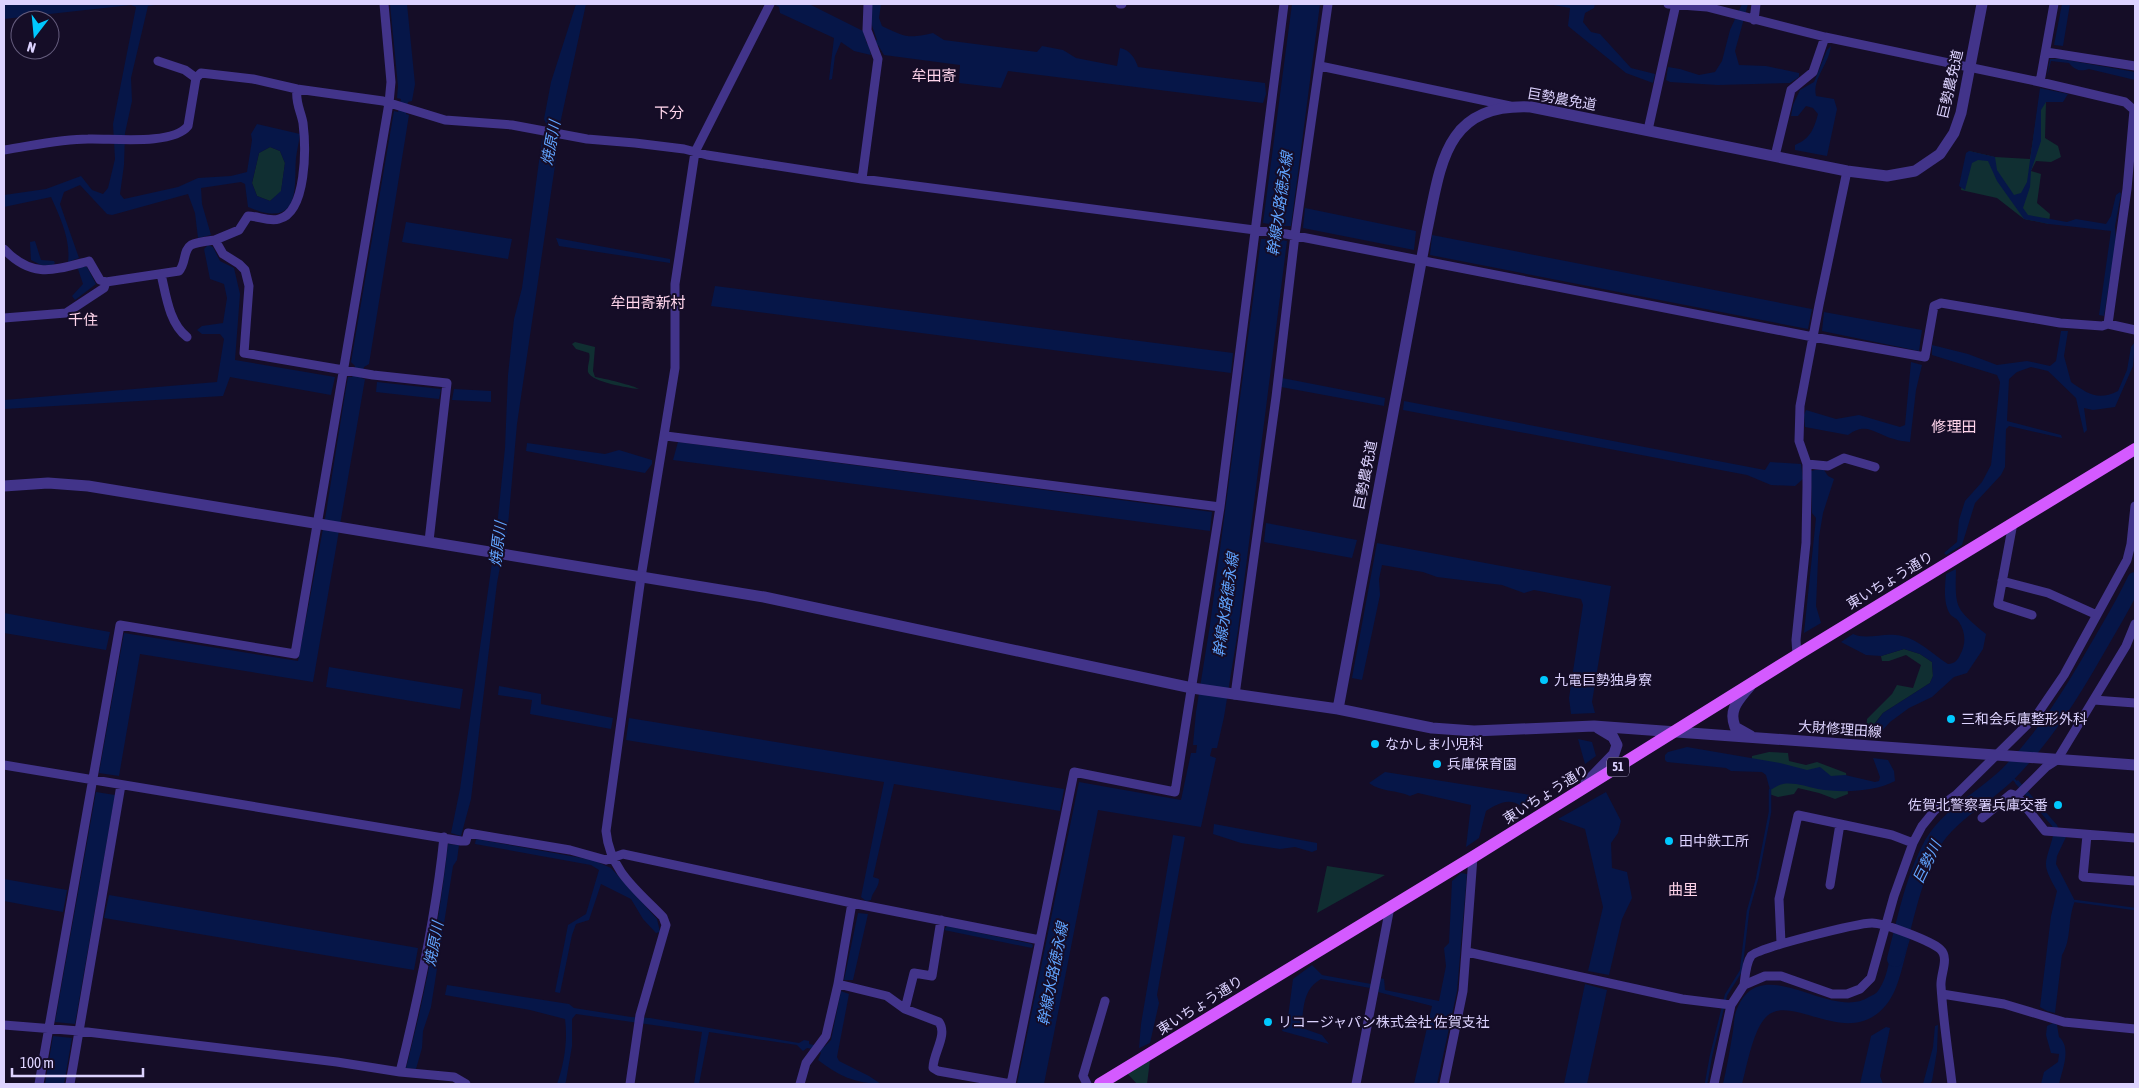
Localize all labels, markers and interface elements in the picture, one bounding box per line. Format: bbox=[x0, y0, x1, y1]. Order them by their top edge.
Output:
north arrow bbox=[10, 10, 60, 60]
text: N bbox=[25, 39, 38, 56]
street label: 巨勢農免道 bbox=[1934, 48, 1966, 120]
district label: 牟田寄 bbox=[911, 67, 957, 84]
street label: 巨勢農免道 bbox=[1526, 85, 1598, 113]
district label: 下分 bbox=[654, 104, 684, 121]
water label: 焼原川 bbox=[538, 117, 564, 167]
water label: 幹線水路徳永線 bbox=[1264, 149, 1296, 257]
district label: 牟田寄新村 bbox=[610, 294, 686, 311]
district label: 千住 bbox=[68, 311, 98, 328]
district label: 修理田 bbox=[1931, 418, 1977, 435]
street label: 巨勢農免道 bbox=[1350, 439, 1380, 511]
water label: 焼原川 bbox=[486, 519, 509, 567]
street label: 東いちょう通り bbox=[1844, 548, 1936, 612]
water label: 幹線水路徳永線 bbox=[1210, 550, 1242, 658]
place label: 九電巨勢独身寮 bbox=[1554, 672, 1652, 688]
marker: 九電巨勢独身寮 bbox=[1538, 674, 1550, 686]
place label: 三和会兵庫整形外科 bbox=[1961, 711, 2087, 727]
marker: 三和会兵庫整形外科 bbox=[1945, 713, 1957, 725]
street label: 大財修理田線 bbox=[1798, 718, 1882, 740]
place label: なかしま小児科 bbox=[1385, 736, 1483, 752]
marker: なかしま小児科 bbox=[1369, 738, 1381, 750]
place label: 兵庫保育園 bbox=[1447, 756, 1517, 772]
marker: 兵庫保育園 bbox=[1431, 758, 1443, 770]
road number: 51 bbox=[1607, 758, 1629, 776]
street label: 東いちょう通り bbox=[1500, 761, 1592, 827]
place label: 佐賀北警察署兵庫交番 bbox=[1908, 797, 2048, 813]
marker: 佐賀北警察署兵庫交番 bbox=[2052, 799, 2064, 811]
place label: 田中鉄工所 bbox=[1679, 833, 1749, 849]
marker: 田中鉄工所 bbox=[1663, 835, 1675, 847]
water label: 巨勢川 bbox=[1909, 836, 1945, 886]
district label: 曲里 bbox=[1668, 881, 1698, 898]
water label: 焼原川 bbox=[421, 918, 447, 968]
water label: 幹線水路徳永線 bbox=[1034, 919, 1071, 1027]
street label: 東いちょう通り bbox=[1154, 972, 1246, 1038]
place label: リコージャパン株式会社 佐賀支社 bbox=[1278, 1014, 1490, 1030]
marker: リコージャパン株式会社 佐賀支社 bbox=[1262, 1016, 1274, 1028]
scale bar bbox=[12, 1046, 144, 1078]
text: 100 m bbox=[20, 1054, 54, 1071]

